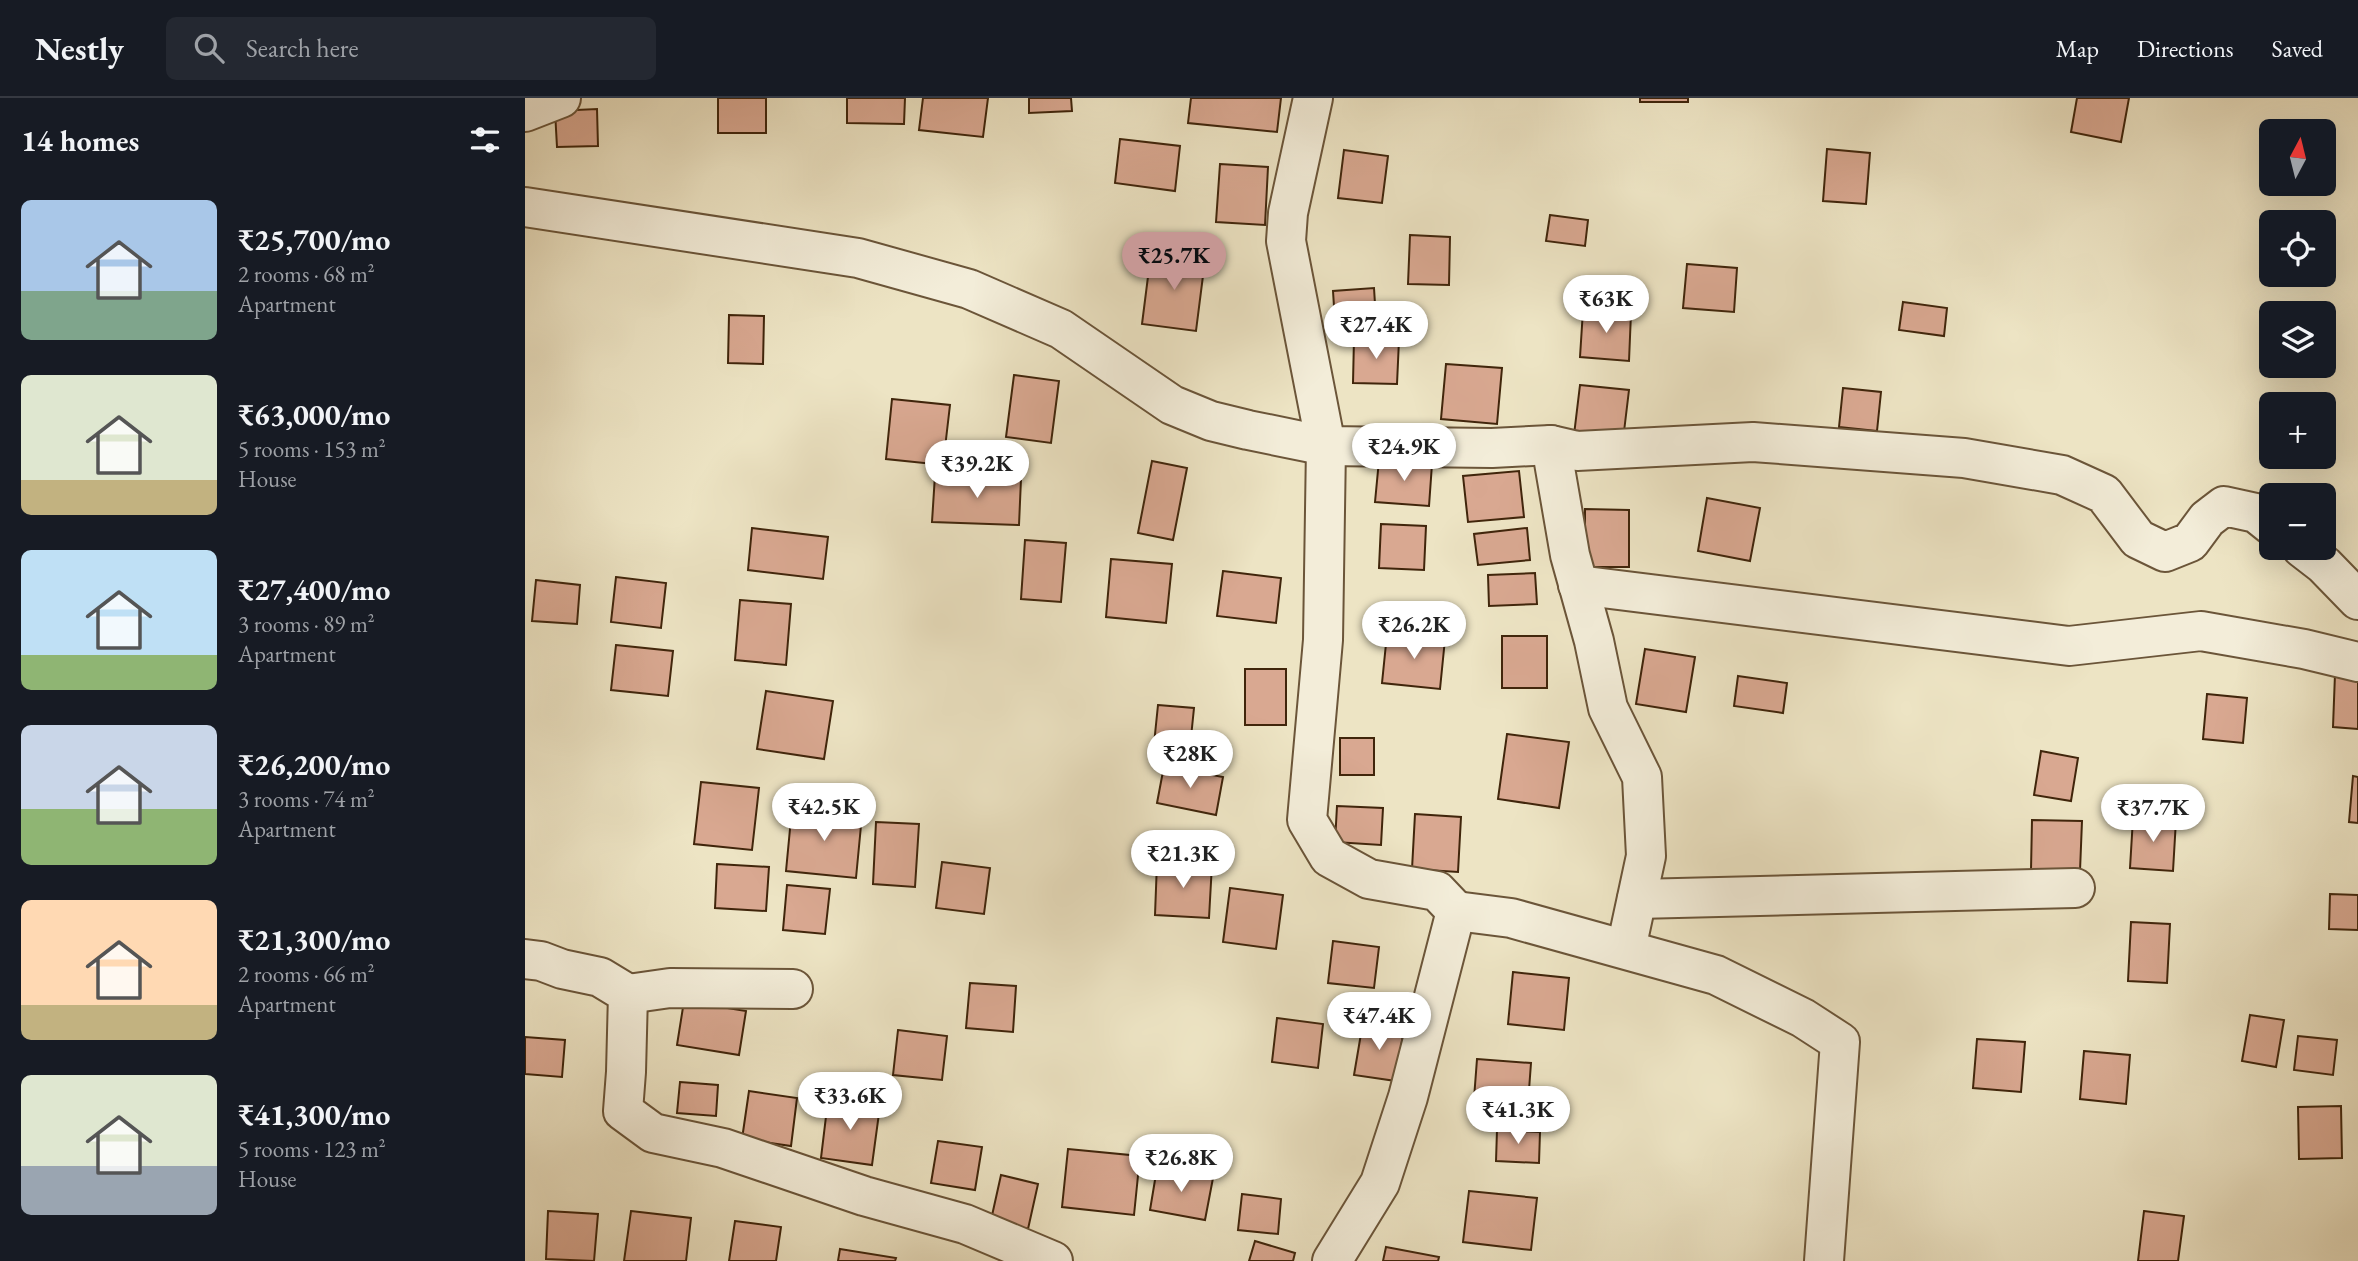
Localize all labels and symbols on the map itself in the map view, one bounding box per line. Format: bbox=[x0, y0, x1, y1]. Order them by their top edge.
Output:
north arrow bbox=[2259, 119, 2336, 196]
pin: ₹25.7K bbox=[1117, 232, 1231, 292]
pin: ₹63K bbox=[1565, 275, 1647, 335]
pin: ₹27.4K bbox=[1319, 302, 1433, 361]
pin: ₹24.9K bbox=[1347, 424, 1461, 483]
pin: ₹39.2K bbox=[920, 440, 1034, 500]
pin: ₹26.2K bbox=[1357, 602, 1471, 661]
pin: ₹28K bbox=[1149, 730, 1231, 790]
pin: ₹42.5K bbox=[767, 784, 881, 843]
pin: ₹37.7K bbox=[2096, 784, 2210, 844]
pin: ₹21.3K bbox=[1126, 830, 1240, 890]
pin: ₹47.4K bbox=[1322, 992, 1436, 1052]
pin: ₹33.6K bbox=[793, 1072, 907, 1132]
pin: ₹41.3K bbox=[1461, 1086, 1575, 1146]
pin: ₹26.8K bbox=[1124, 1134, 1238, 1194]

